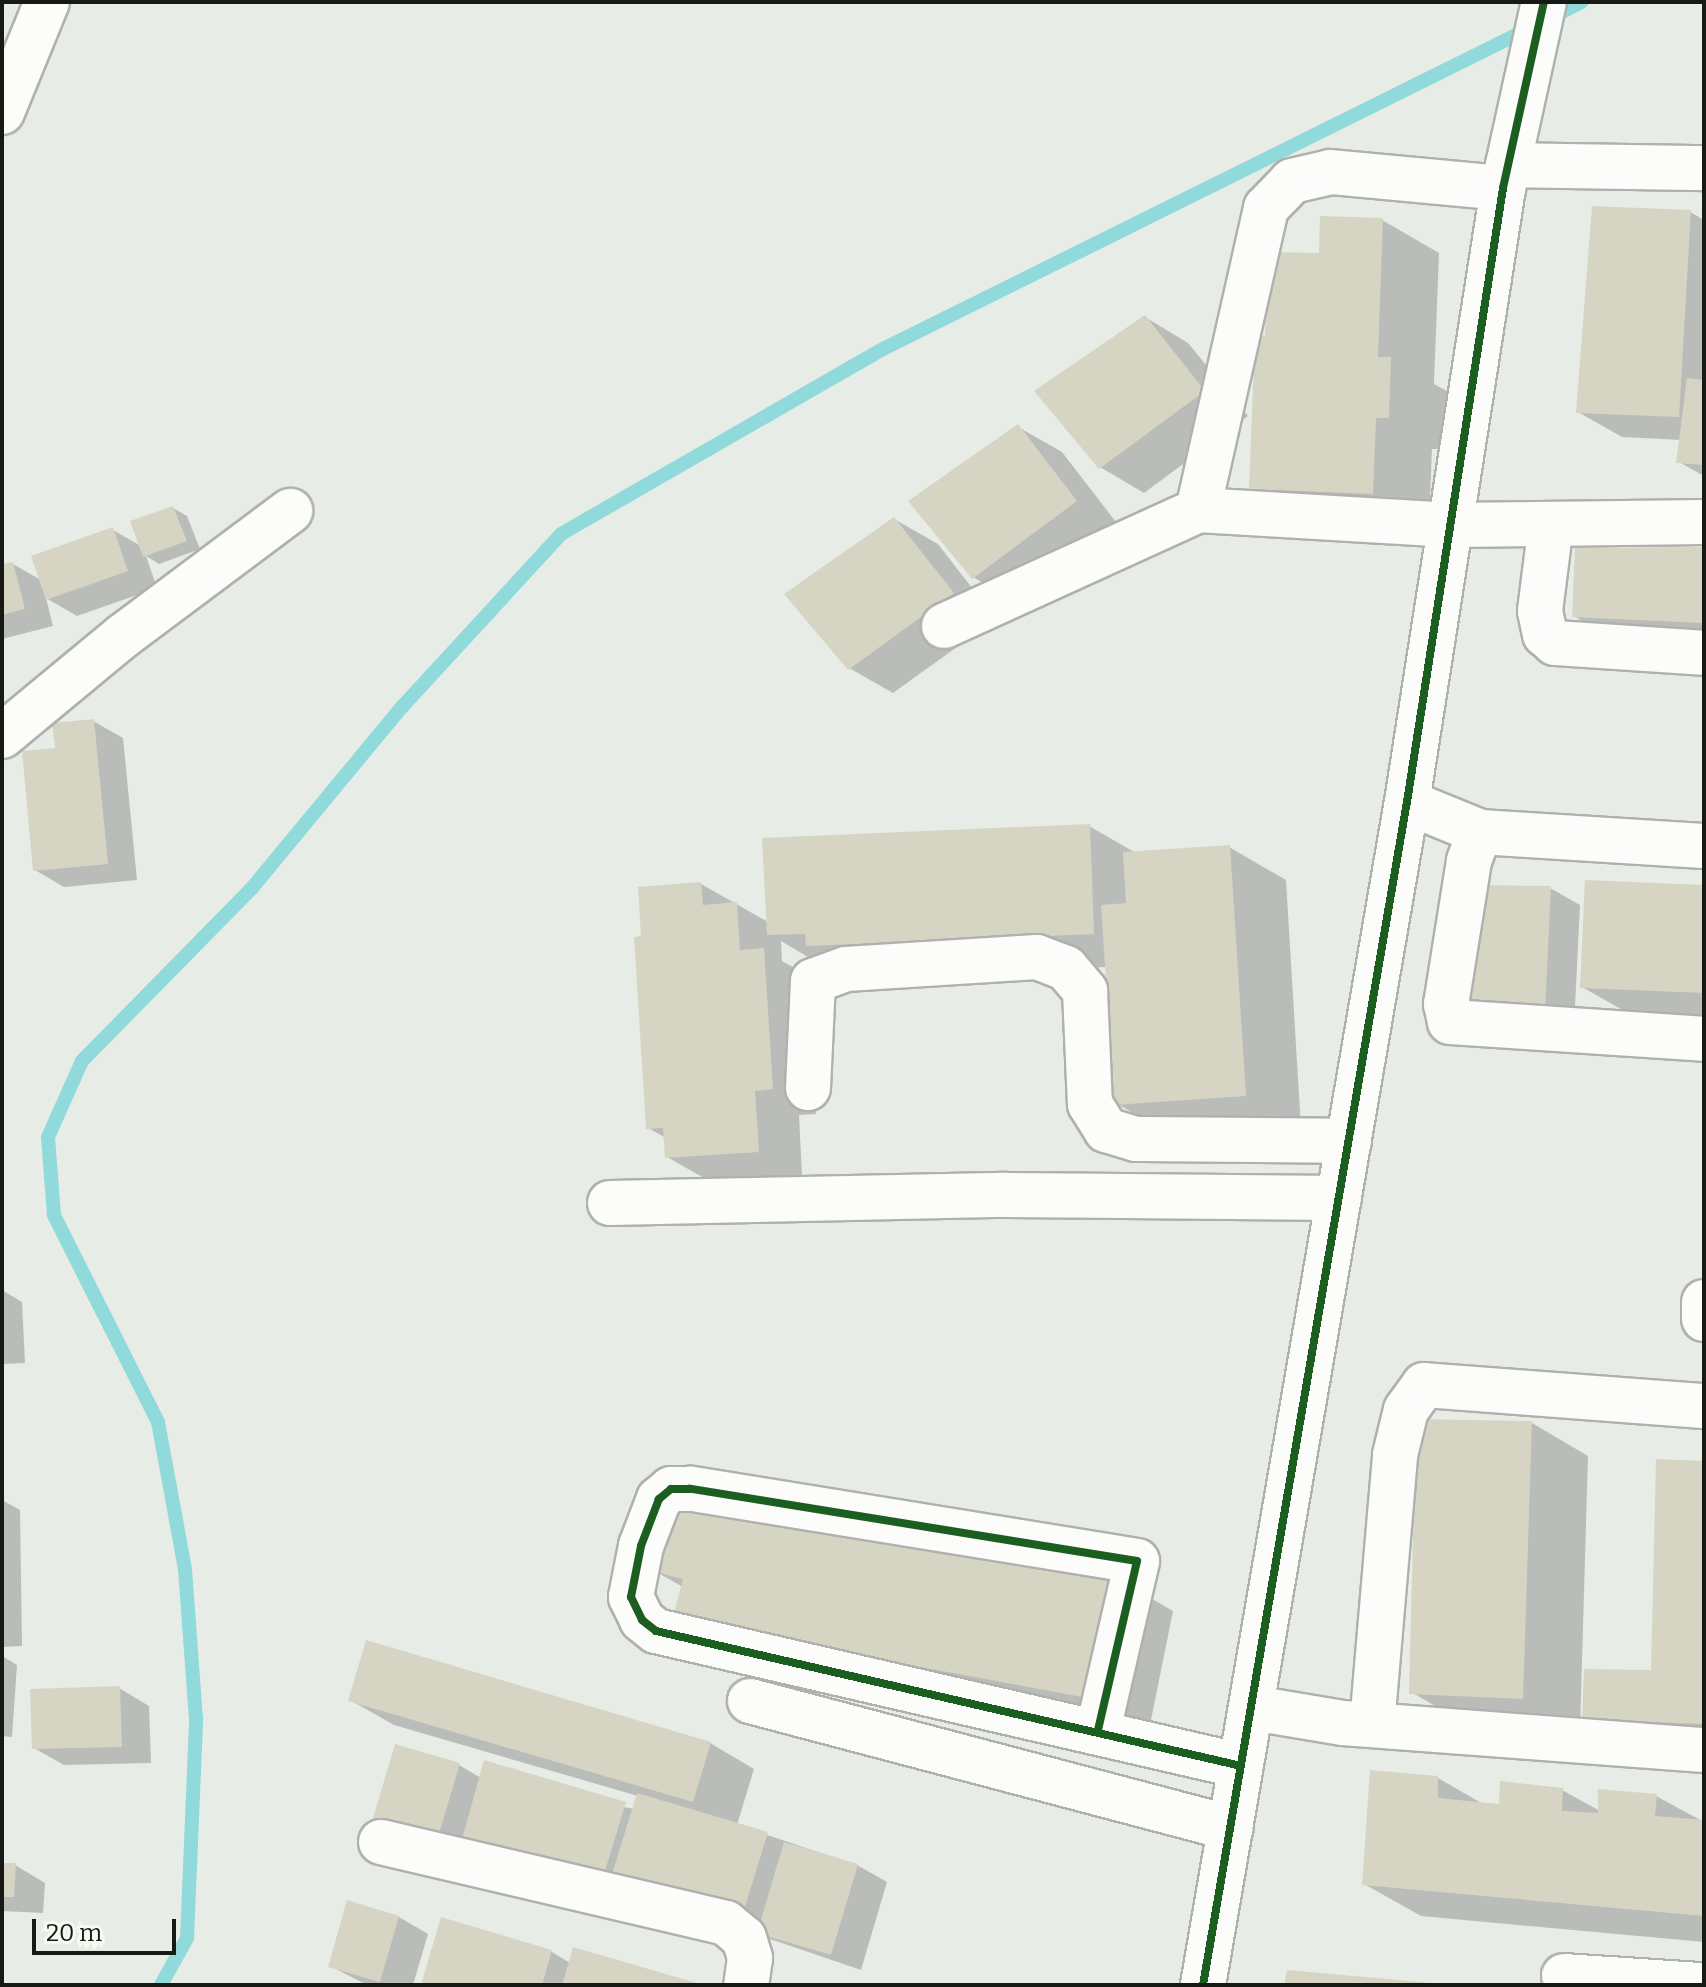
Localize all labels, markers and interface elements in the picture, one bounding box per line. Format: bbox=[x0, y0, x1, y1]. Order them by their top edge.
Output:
scale bar bbox=[36, 1903, 180, 1953]
text: 20 m bbox=[46, 1919, 102, 1947]

